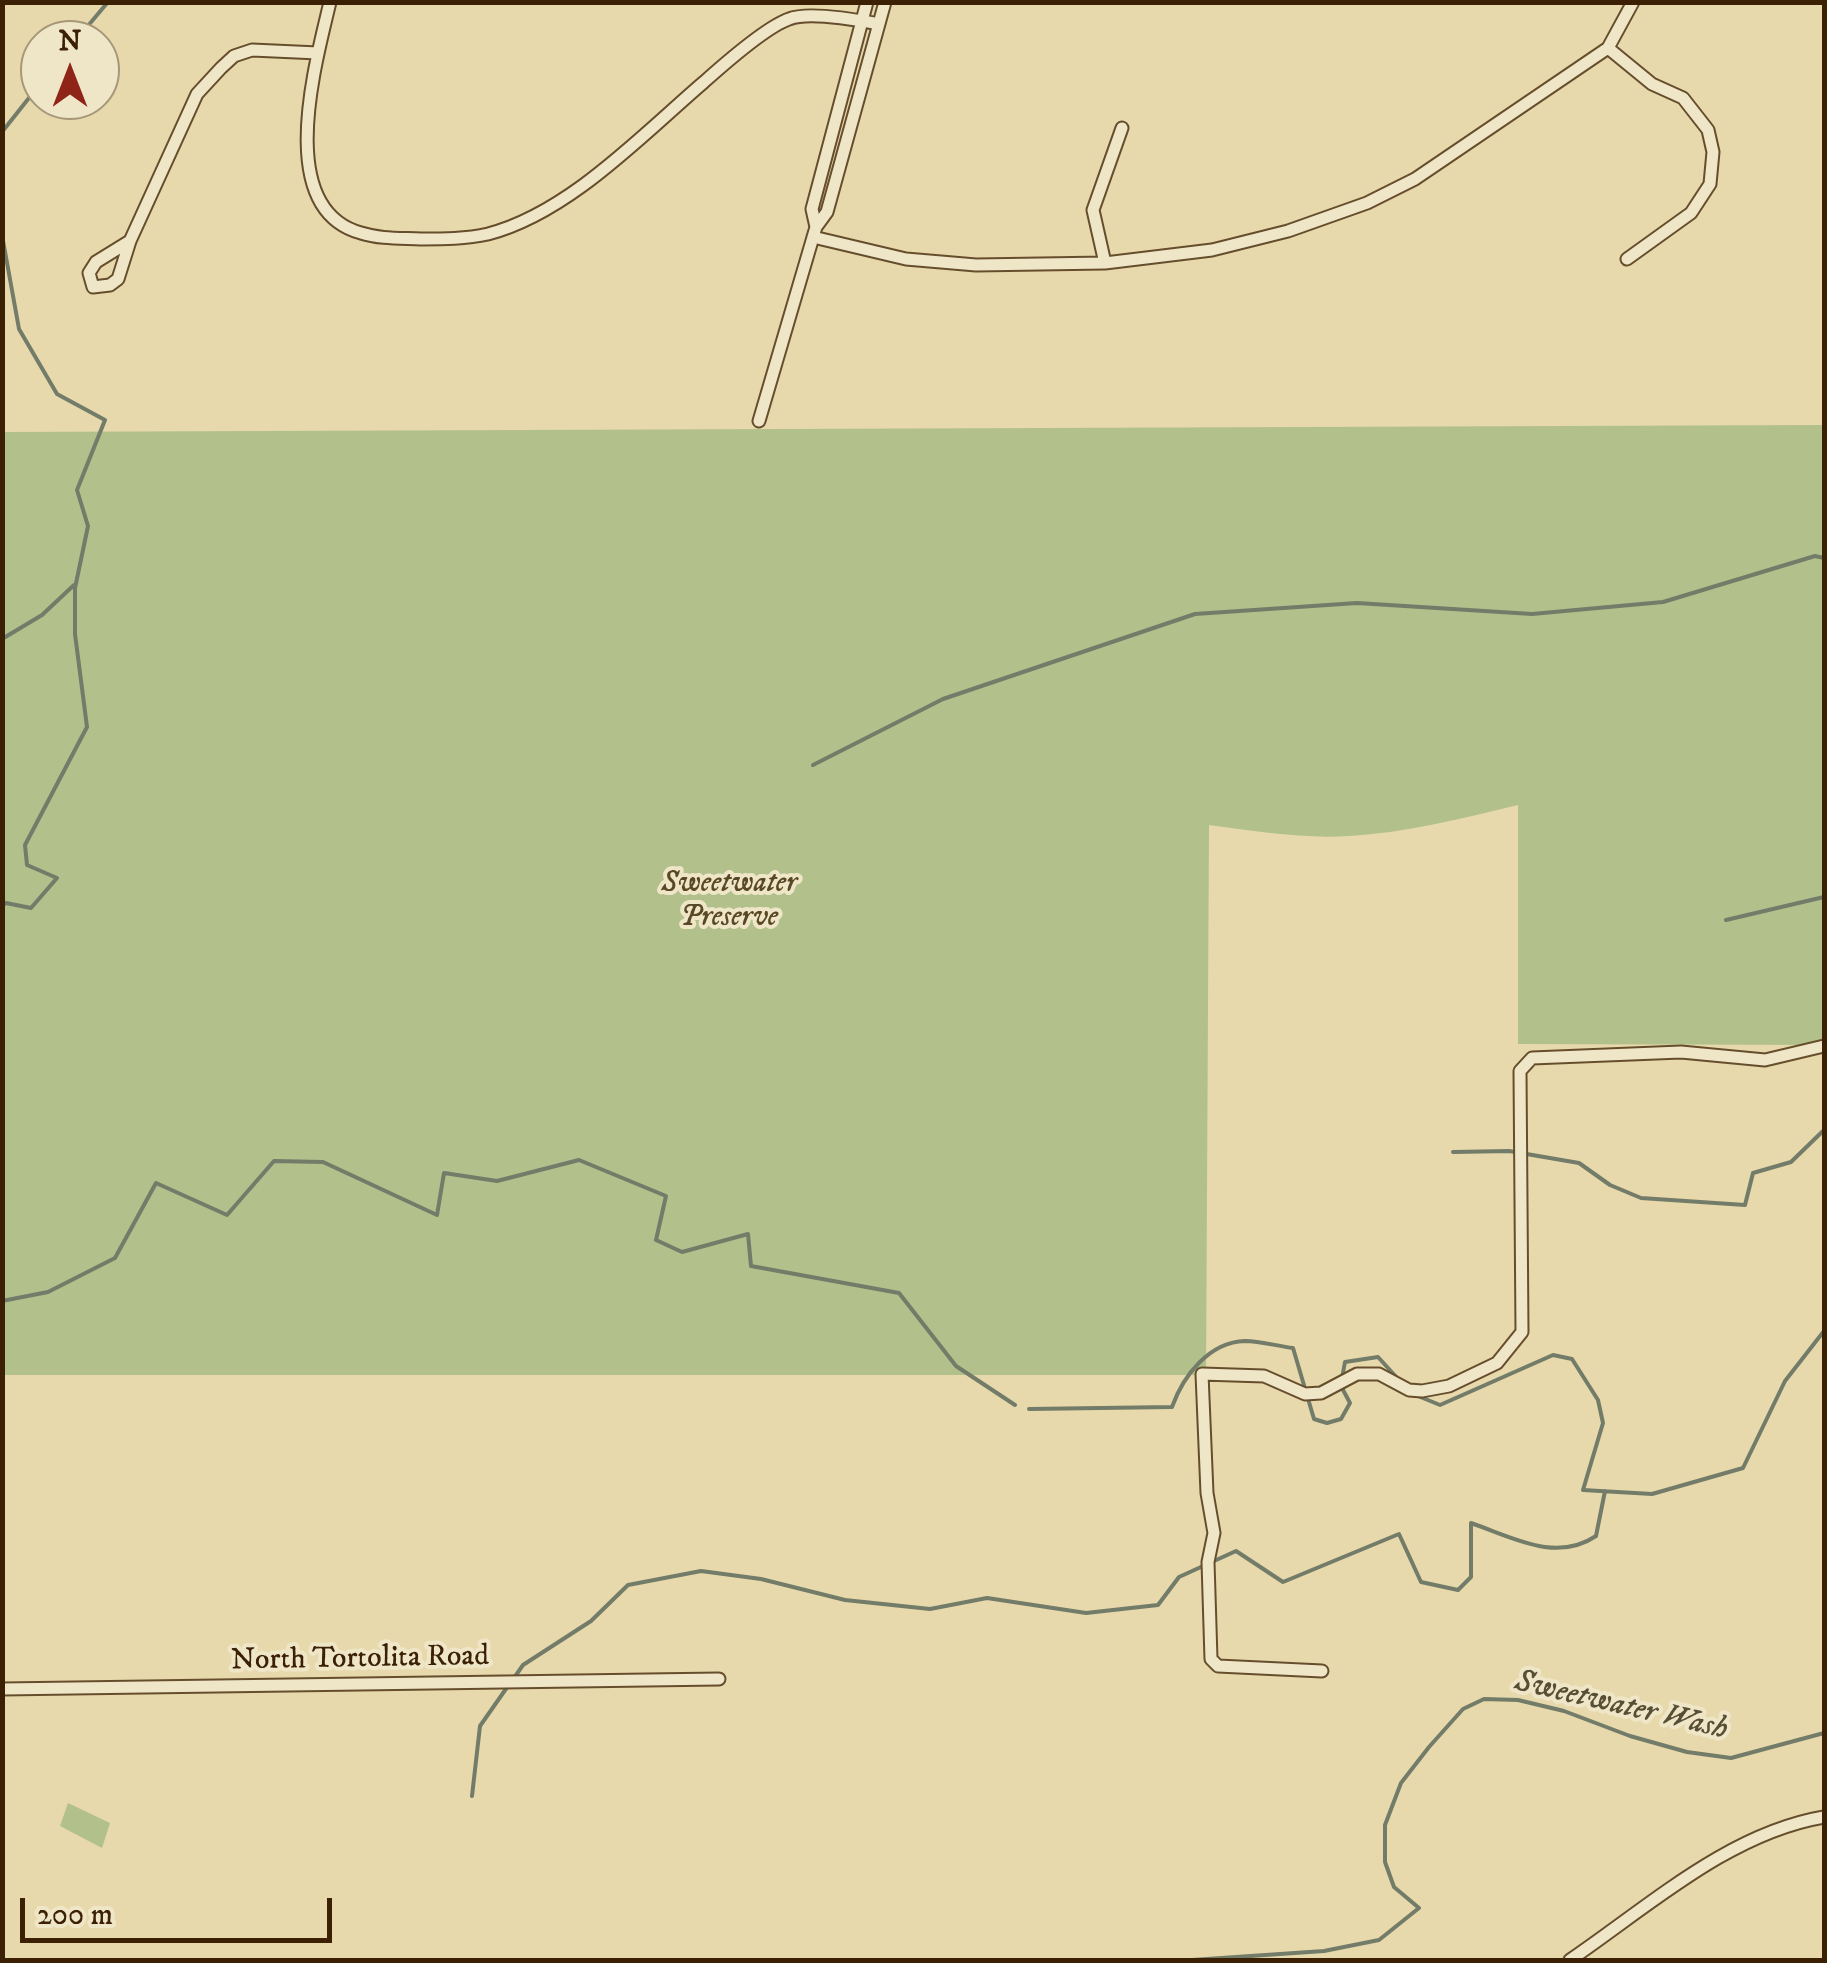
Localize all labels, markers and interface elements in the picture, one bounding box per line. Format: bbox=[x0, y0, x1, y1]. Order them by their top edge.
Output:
north arrow bbox=[20, 20, 120, 120]
text: N bbox=[59, 24, 81, 59]
park label: Sweetwater Preserve bbox=[661, 867, 797, 938]
street label: North Tortolita Road bbox=[231, 1640, 489, 1680]
water label: Sweetwater Wash bbox=[1511, 1664, 1731, 1750]
scale bar bbox=[25, 1878, 338, 1940]
text: 200 m bbox=[37, 1897, 113, 1934]

